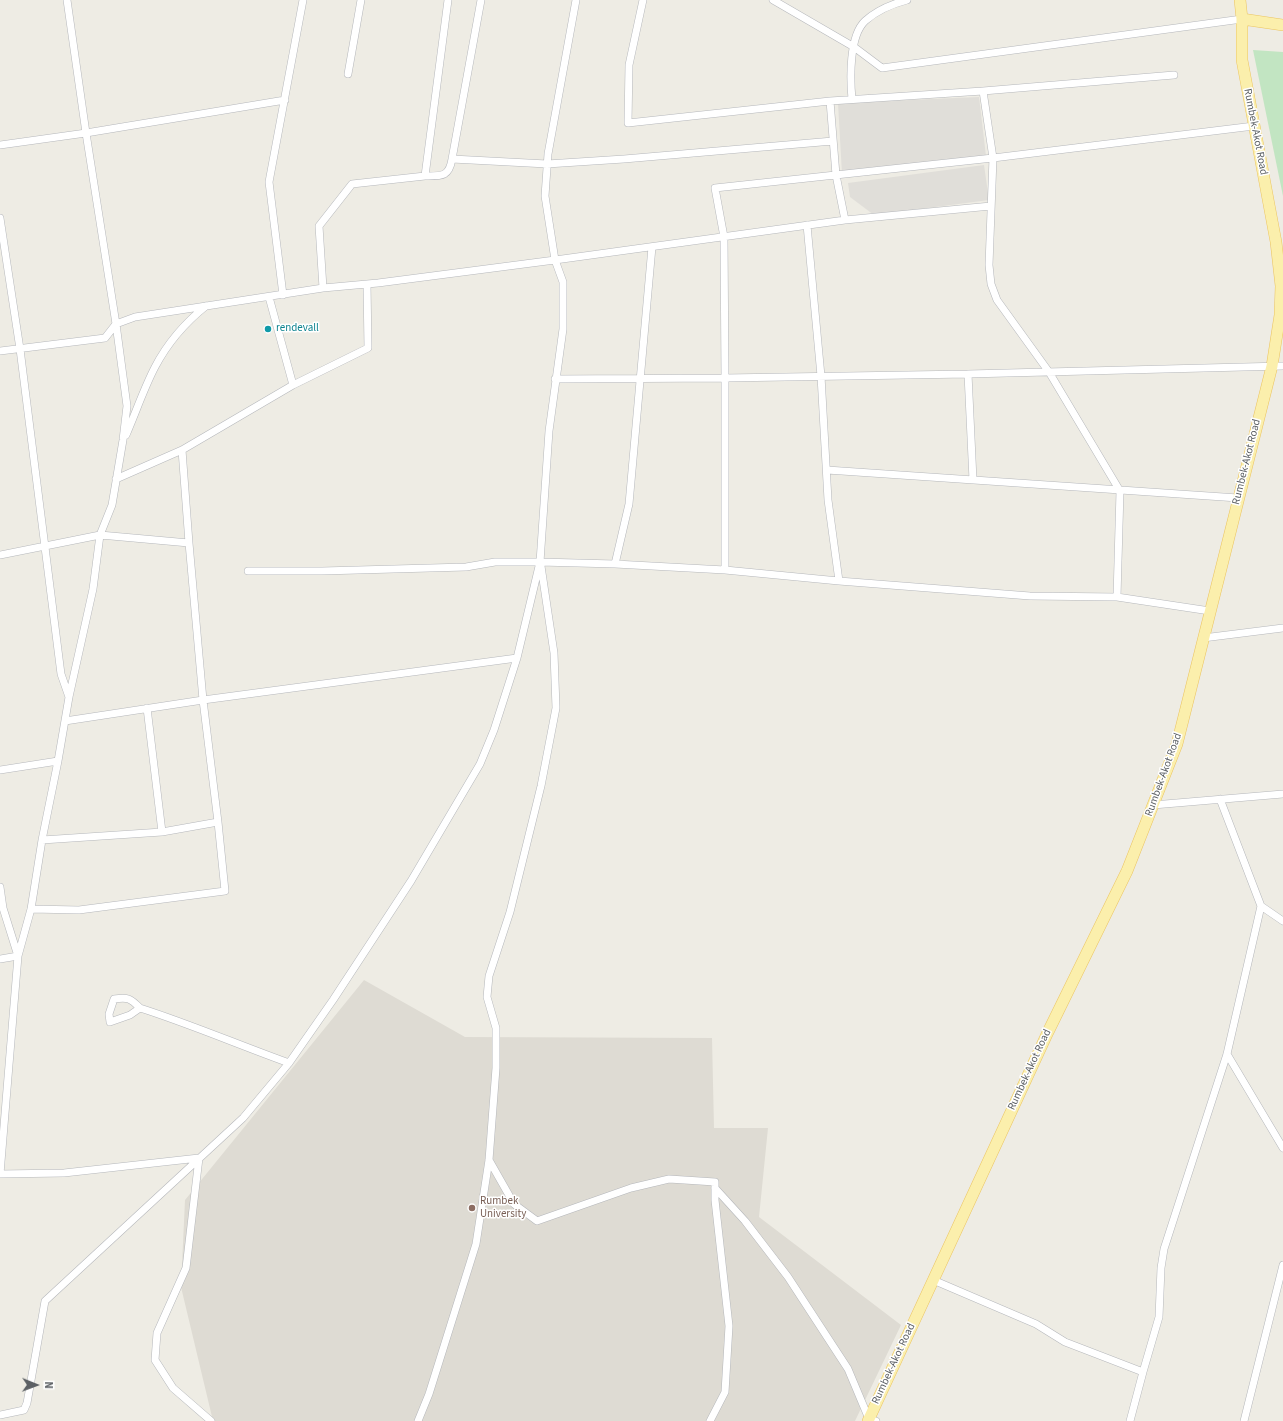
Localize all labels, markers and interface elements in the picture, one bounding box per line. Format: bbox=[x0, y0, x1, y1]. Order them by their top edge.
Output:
street label: Rumbek-Akot Road bbox=[1240, 88, 1270, 176]
place label: rendevall bbox=[276, 322, 319, 336]
marker: rendevall bbox=[263, 324, 273, 334]
street label: Rumbek-Akot Road bbox=[1230, 418, 1264, 506]
street label: Rumbek-Akot Road bbox=[1143, 731, 1185, 819]
street label: Rumbek-Akot Road bbox=[1005, 1027, 1055, 1113]
place label: Rumbek University bbox=[480, 1195, 526, 1221]
marker: Rumbek University bbox=[467, 1203, 477, 1213]
street label: Rumbek-Akot Road bbox=[869, 1321, 919, 1407]
north arrow bbox=[16, 1365, 56, 1405]
text: N bbox=[41, 1381, 56, 1389]

